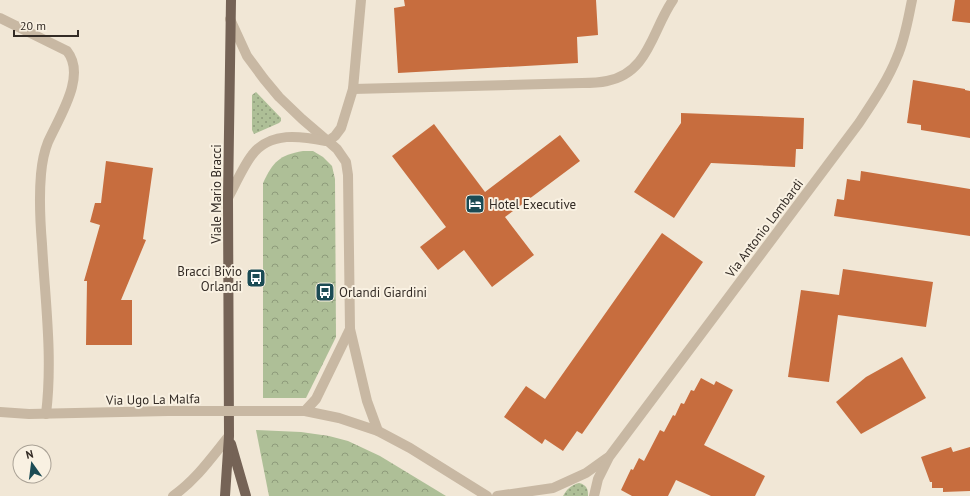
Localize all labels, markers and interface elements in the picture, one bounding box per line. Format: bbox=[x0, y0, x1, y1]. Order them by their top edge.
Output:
scale bar bbox=[14, 12, 78, 38]
text: 20 m bbox=[20, 18, 46, 33]
street label: Viale Mario Bracci bbox=[208, 144, 225, 245]
street label: Via Antonio Lombardi bbox=[721, 176, 807, 282]
hotel icon: Hotel Executive bbox=[464, 193, 486, 215]
place label: Hotel Executive bbox=[489, 196, 576, 213]
place label: Bracci Bivio Orlandi bbox=[177, 263, 242, 295]
bus stop icon: Bracci Bivio Orlandi bbox=[245, 267, 267, 289]
bus stop icon: Orlandi Giardini bbox=[314, 281, 336, 303]
place label: Orlandi Giardini bbox=[339, 284, 427, 301]
street label: Via Ugo La Malfa bbox=[105, 390, 200, 409]
north arrow bbox=[12, 444, 52, 484]
text: N bbox=[24, 447, 35, 462]

